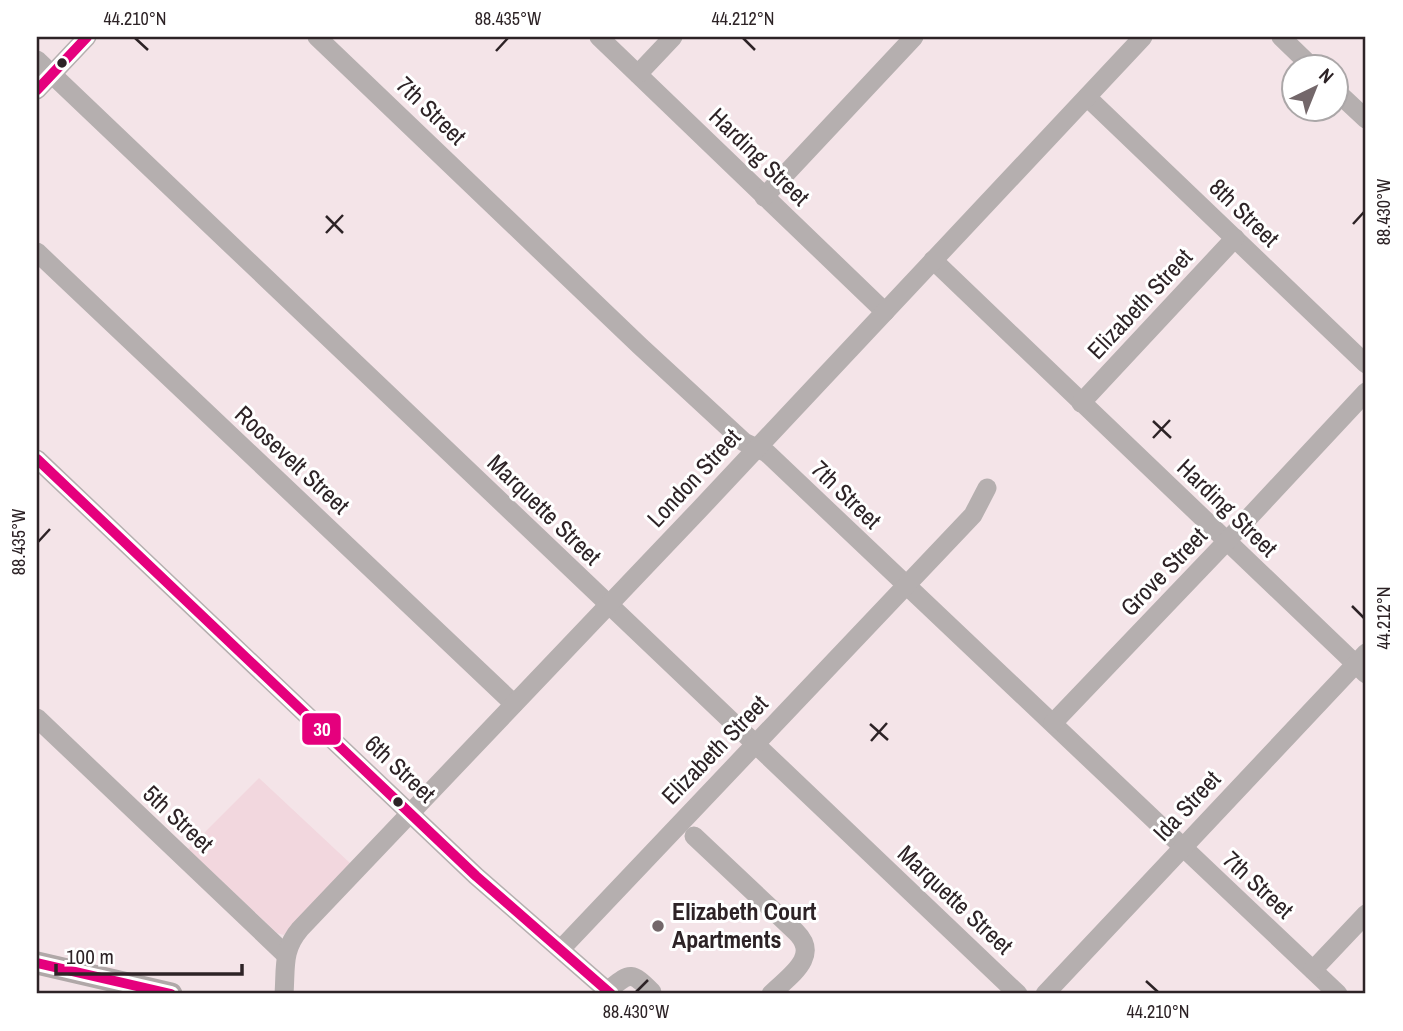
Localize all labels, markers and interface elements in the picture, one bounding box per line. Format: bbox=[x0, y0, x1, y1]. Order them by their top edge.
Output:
text: 44.210°N bbox=[104, 6, 167, 31]
text: 88.435°W bbox=[475, 6, 541, 31]
text: 44.212°N bbox=[712, 6, 775, 31]
north arrow bbox=[1280, 52, 1350, 122]
unlabelled marker bbox=[55, 56, 69, 70]
text: N bbox=[1314, 62, 1340, 89]
street label: 7th Street bbox=[390, 69, 474, 152]
street label: Harding Street bbox=[703, 100, 817, 213]
street label: 8th Street bbox=[1203, 171, 1287, 254]
text: 88.430°W bbox=[1371, 179, 1396, 245]
street label: Elizabeth Street bbox=[1080, 241, 1199, 365]
street label: Roosevelt Street bbox=[229, 398, 357, 521]
street label: London Street bbox=[639, 421, 747, 533]
street label: Marquette Street bbox=[481, 447, 609, 572]
street label: Harding Street bbox=[1171, 451, 1285, 564]
street label: 7th Street bbox=[805, 453, 889, 536]
text: 88.435°W bbox=[6, 509, 31, 575]
street label: Grove Street bbox=[1113, 520, 1214, 623]
text: 44.212°N bbox=[1371, 587, 1396, 650]
street label: Elizabeth Street bbox=[654, 687, 775, 811]
line badge: 30 bbox=[301, 712, 342, 746]
text: 30 bbox=[313, 716, 331, 742]
street label: 6th Street bbox=[359, 727, 443, 809]
street label: Ida Street bbox=[1145, 763, 1227, 847]
street label: 5th Street bbox=[137, 777, 221, 859]
unlabelled marker bbox=[391, 795, 405, 809]
street label: Marquette Street bbox=[891, 838, 1021, 961]
street label: 7th Street bbox=[1217, 843, 1301, 925]
place label: Elizabeth Court Apartments bbox=[672, 895, 817, 955]
marker: Elizabeth Court Apartments bbox=[650, 918, 666, 934]
scale bar bbox=[56, 933, 242, 977]
text: 100 m bbox=[66, 942, 114, 971]
text: 88.430°W bbox=[603, 999, 669, 1024]
text: 44.210°N bbox=[1127, 999, 1190, 1024]

